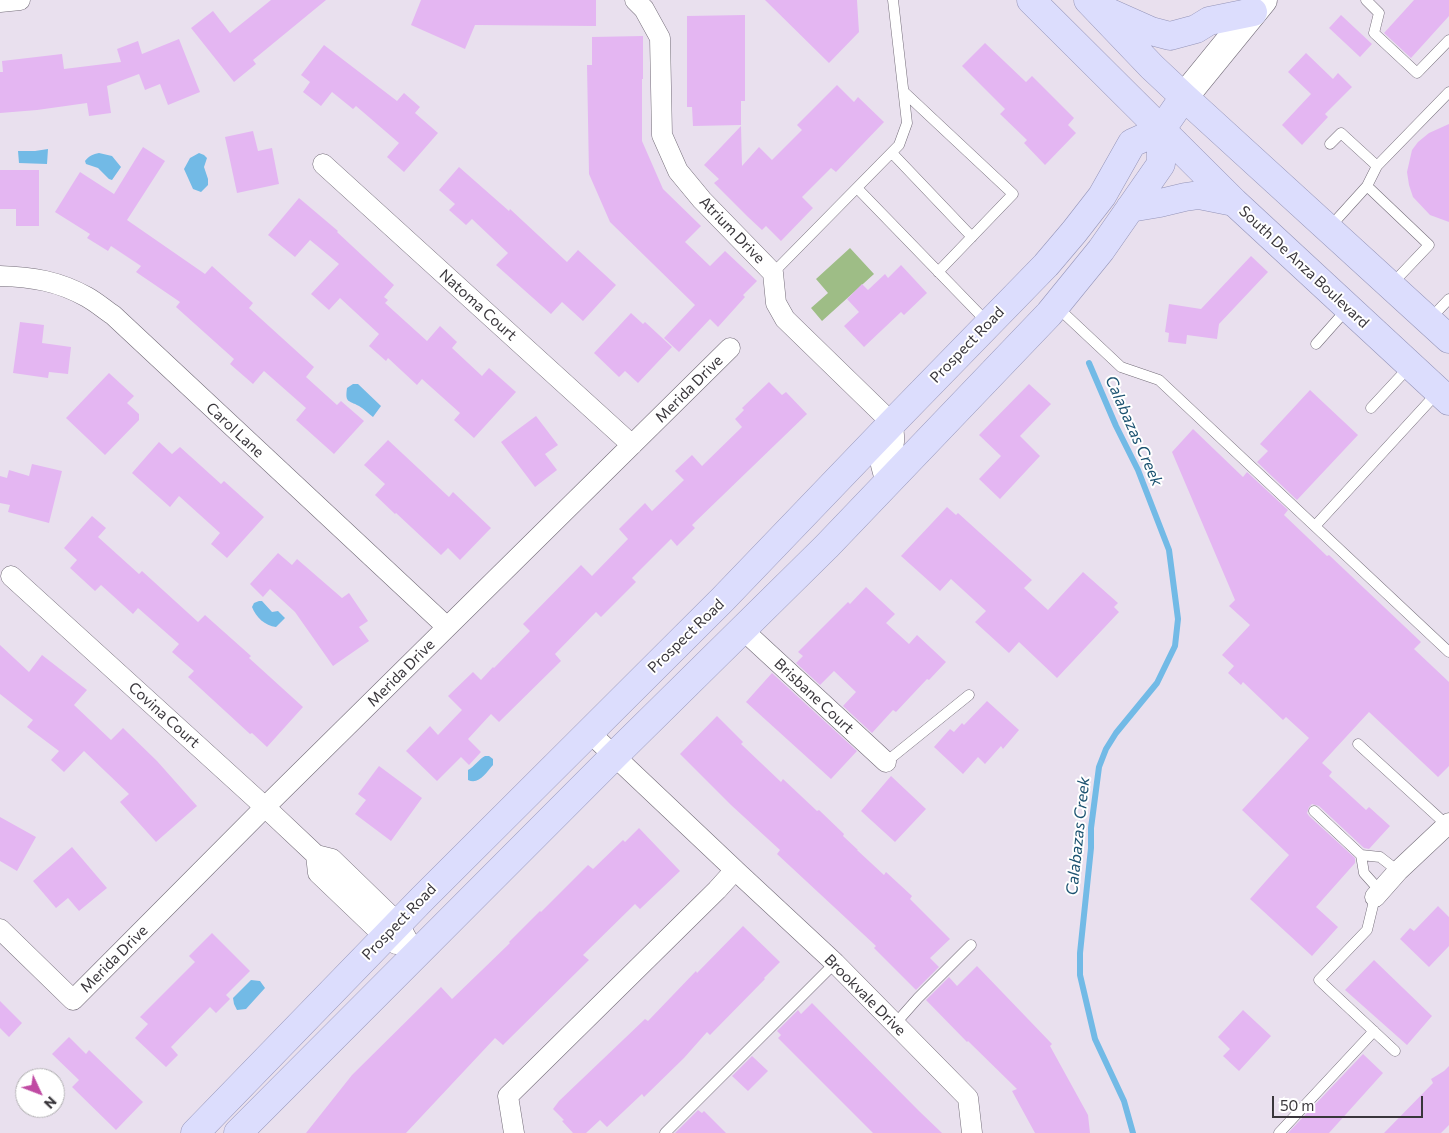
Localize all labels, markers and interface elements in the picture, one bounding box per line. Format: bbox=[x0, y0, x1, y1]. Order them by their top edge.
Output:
street label: Atrium Drive bbox=[696, 193, 768, 267]
street label: South De Anza Boulevard bbox=[1235, 202, 1373, 332]
street label: Natoma Court bbox=[436, 266, 520, 344]
street label: Prospect Road bbox=[926, 303, 1008, 387]
street label: Merida Drive bbox=[652, 352, 726, 426]
water label: Calabazas Creek bbox=[1101, 373, 1167, 489]
street label: Carol Lane bbox=[202, 399, 268, 461]
street label: Prospect Road bbox=[644, 595, 728, 677]
street label: Merida Drive bbox=[364, 636, 438, 710]
street label: Brisbane Court bbox=[770, 655, 858, 737]
street label: Covina Court bbox=[125, 678, 203, 752]
water label: Calabazas Creek bbox=[1062, 776, 1094, 896]
street label: Prospect Road bbox=[358, 880, 440, 964]
street label: Merida Drive bbox=[77, 922, 151, 996]
street label: Brookvale Drive bbox=[821, 951, 909, 1039]
north arrow bbox=[15, 1068, 65, 1118]
scale bar bbox=[1274, 1086, 1425, 1118]
text: N bbox=[41, 1093, 60, 1113]
text: 50 m bbox=[1280, 1096, 1314, 1114]

